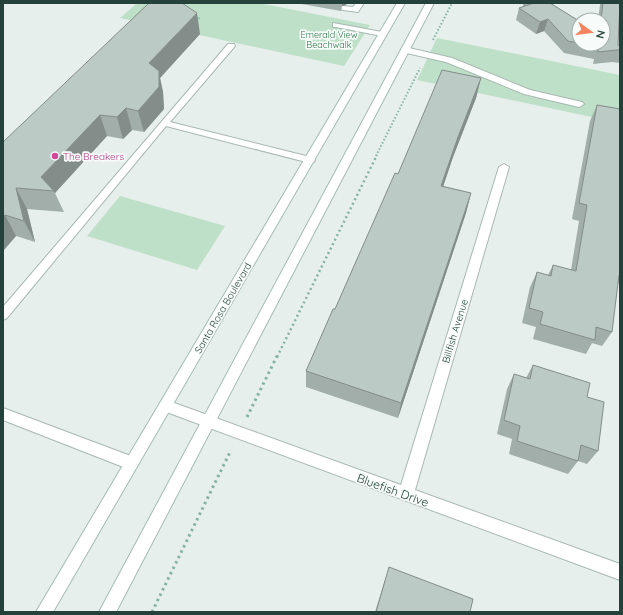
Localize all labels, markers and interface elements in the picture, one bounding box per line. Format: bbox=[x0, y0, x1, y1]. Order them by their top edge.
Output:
north arrow bbox=[571, 12, 611, 52]
park label: Emerald View Beachwalk bbox=[301, 29, 358, 50]
text: N bbox=[593, 29, 608, 40]
place label: The Breakers bbox=[63, 150, 125, 163]
marker: The Breakers bbox=[50, 151, 60, 161]
street label: Santa Rosa Boulevard bbox=[192, 260, 254, 356]
street label: Billfish Avenue bbox=[439, 297, 471, 365]
street label: Bluefish Drive bbox=[355, 470, 431, 510]

